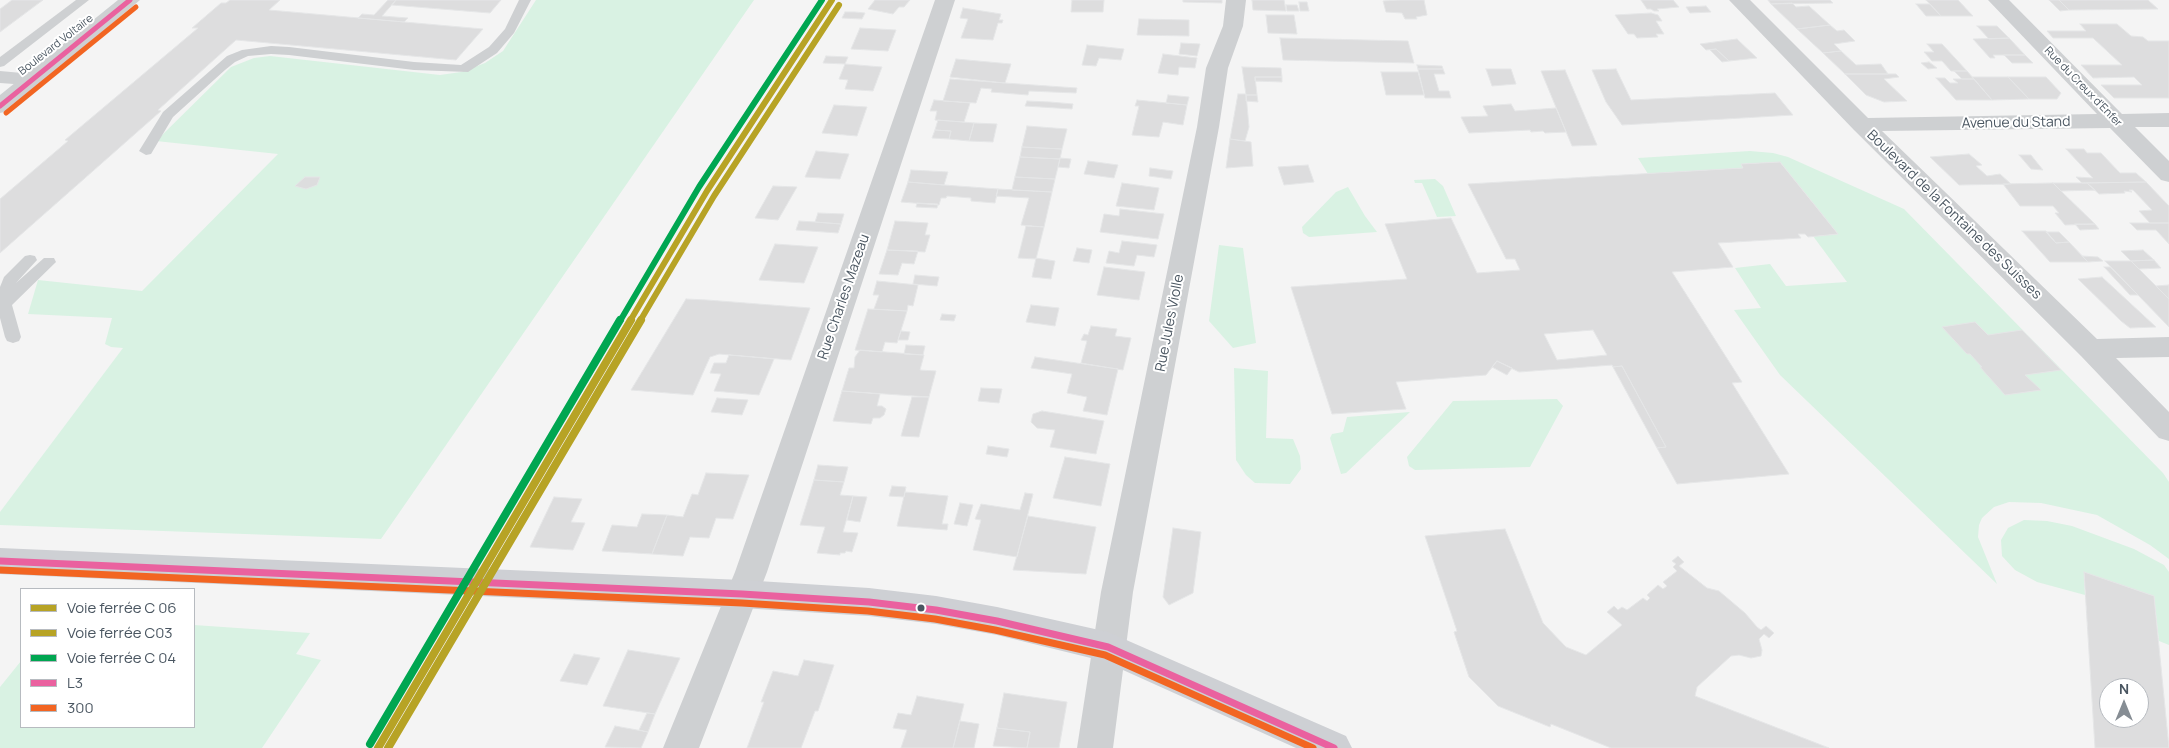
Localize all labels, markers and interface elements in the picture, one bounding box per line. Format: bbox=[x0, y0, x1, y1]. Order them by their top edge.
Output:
street label: Boulevard Voltaire bbox=[16, 12, 96, 78]
street label: Rue du Creux d'Enfer bbox=[2042, 44, 2124, 130]
street label: Avenue du Stand bbox=[1962, 114, 2070, 132]
street label: Boulevard de la Fontaine des Suisses bbox=[1863, 127, 2045, 303]
street label: Rue Charles Mazeau bbox=[815, 232, 873, 362]
street label: Rue Jules Violle bbox=[1152, 273, 1188, 373]
legend bbox=[20, 588, 195, 728]
text: Voie ferrée C 06 bbox=[67, 597, 177, 618]
unlabelled marker bbox=[916, 603, 926, 613]
text: Voie ferrée C03 bbox=[67, 622, 173, 643]
text: Voie ferrée C 04 bbox=[67, 647, 176, 668]
text: L3 bbox=[67, 672, 83, 693]
north arrow bbox=[2099, 678, 2149, 728]
text: N bbox=[2119, 679, 2129, 698]
text: 300 bbox=[67, 697, 94, 718]

